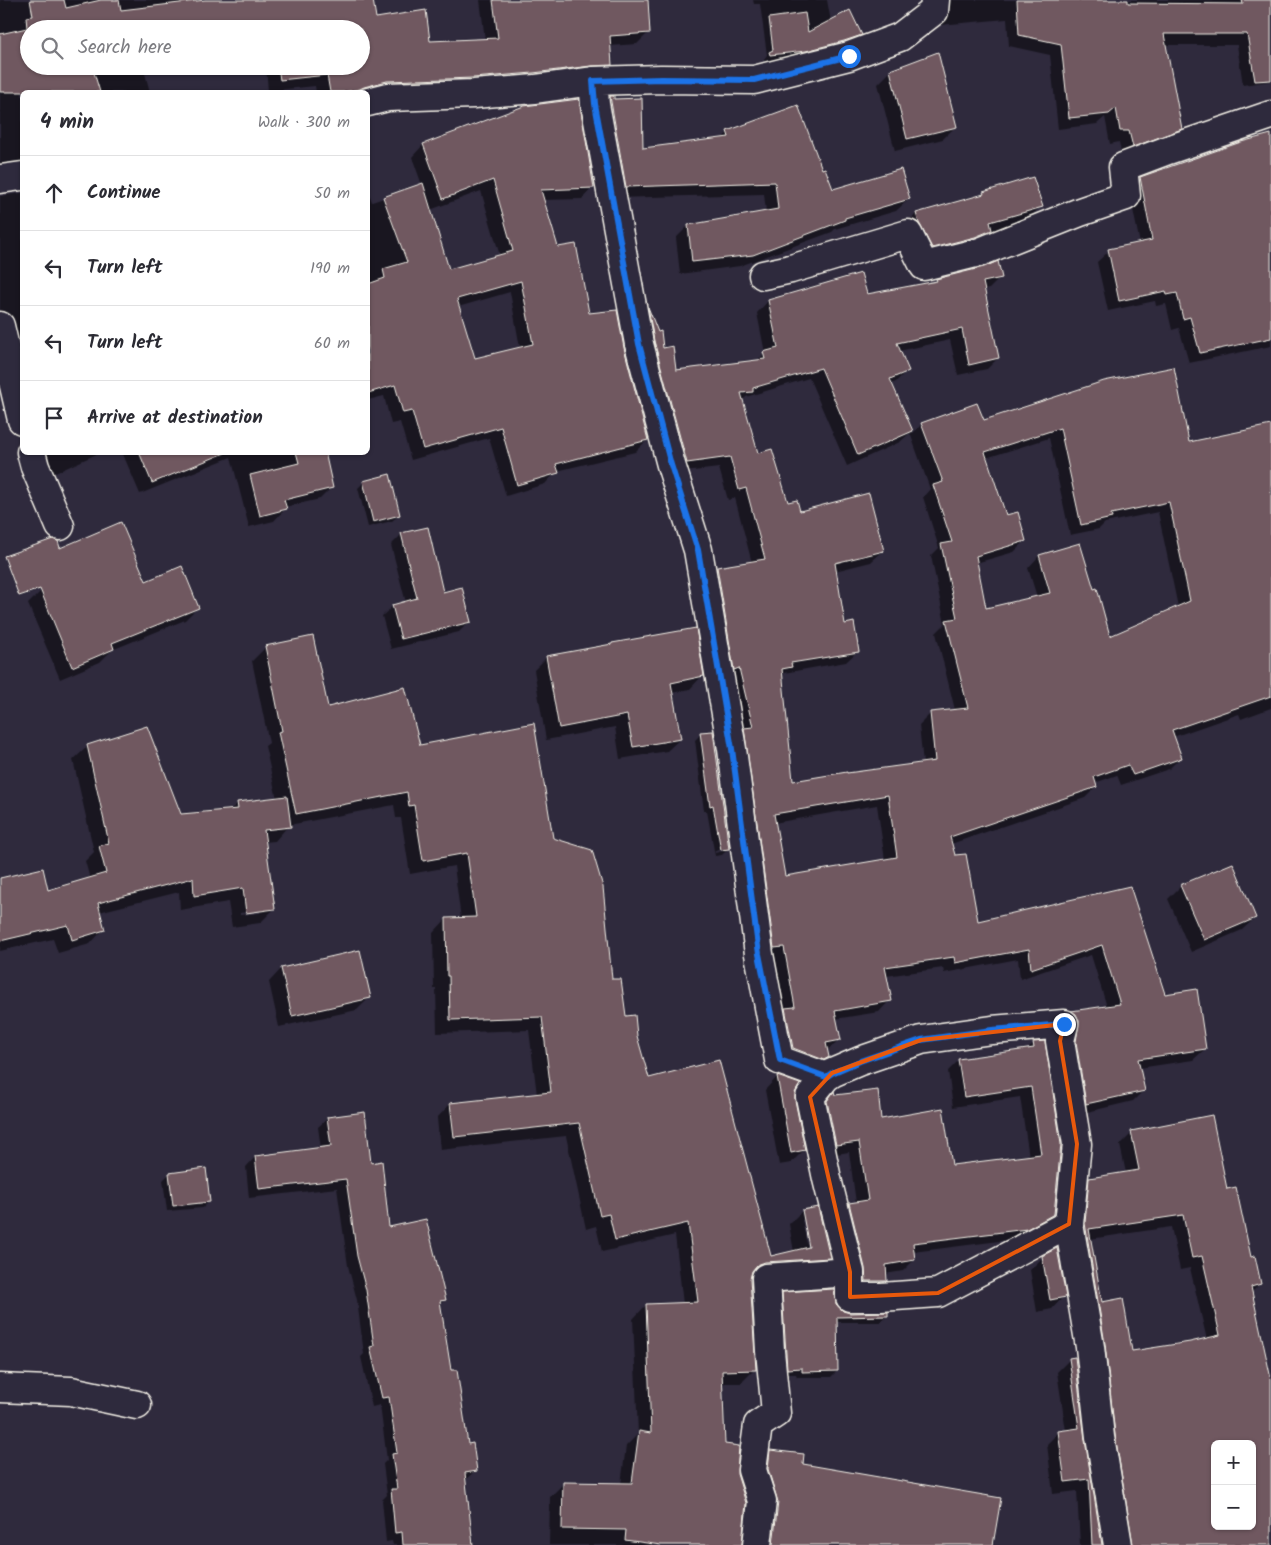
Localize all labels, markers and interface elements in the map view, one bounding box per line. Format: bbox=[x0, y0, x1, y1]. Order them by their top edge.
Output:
search box bbox=[20, 20, 370, 75]
text: Search here bbox=[78, 33, 172, 63]
icon: search bbox=[38, 34, 66, 62]
route start bbox=[838, 45, 861, 68]
text: 4 min bbox=[40, 106, 94, 139]
text: Walk · 300 m bbox=[258, 110, 350, 135]
text: Continue bbox=[87, 178, 160, 208]
icon: ahead bbox=[40, 179, 68, 207]
text: 50 m bbox=[314, 181, 350, 206]
text: Turn left bbox=[87, 253, 162, 283]
icon: left bbox=[40, 254, 68, 282]
text: 190 m bbox=[310, 256, 350, 281]
text: Turn left bbox=[87, 328, 162, 358]
icon: left bbox=[40, 329, 68, 357]
text: 60 m bbox=[314, 331, 350, 356]
text: Arrive at destination bbox=[87, 403, 263, 433]
icon: arrive bbox=[40, 404, 68, 432]
route end bbox=[1053, 1013, 1076, 1036]
map controls bbox=[1211, 1440, 1256, 1530]
button: + bbox=[1211, 1440, 1256, 1485]
button: − bbox=[1211, 1485, 1256, 1530]

